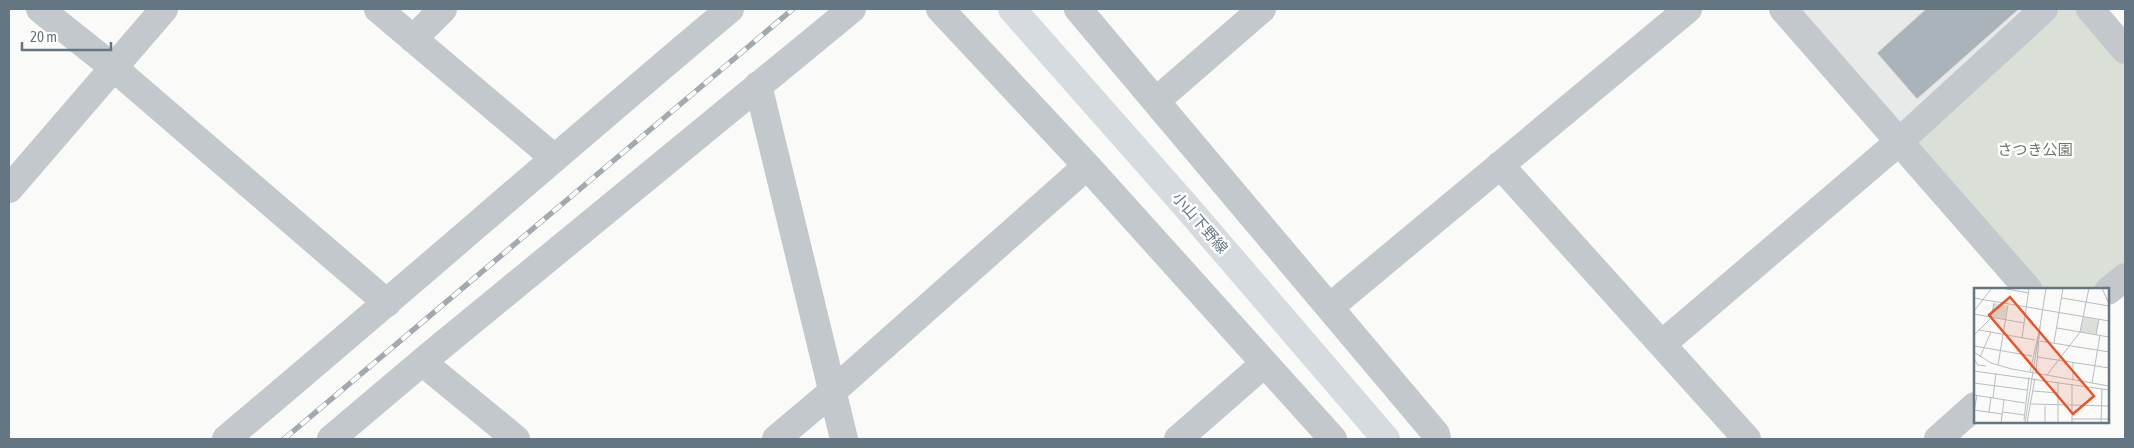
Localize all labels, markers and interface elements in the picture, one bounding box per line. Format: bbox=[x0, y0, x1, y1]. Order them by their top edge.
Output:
scale bar bbox=[22, 20, 111, 52]
text: 20 m bbox=[30, 28, 57, 45]
park label: さつき公園 bbox=[1997, 141, 2073, 158]
street label: 小山下野線 bbox=[1169, 189, 1231, 257]
inset map bbox=[1974, 288, 2109, 423]

